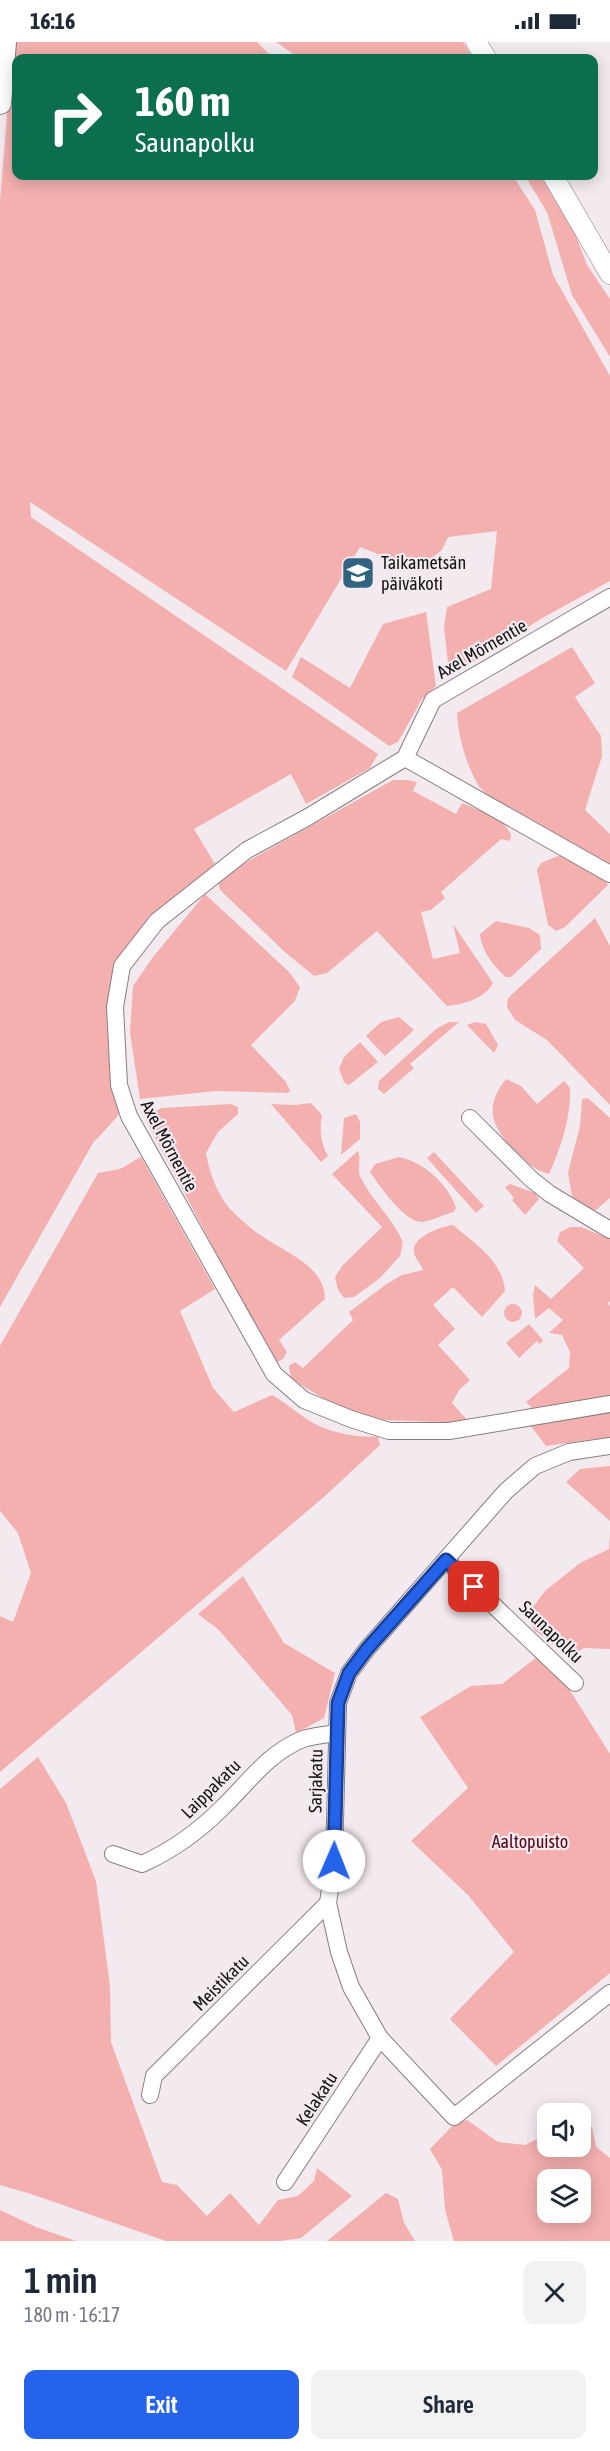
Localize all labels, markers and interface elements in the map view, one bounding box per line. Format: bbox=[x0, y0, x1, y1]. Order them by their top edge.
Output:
text: 16:16 bbox=[30, 8, 75, 34]
text: 160 m bbox=[135, 77, 230, 125]
icon: right bbox=[36, 78, 114, 156]
text: Saunapolku bbox=[135, 127, 255, 158]
place label: Taikametsän päiväkoti bbox=[381, 552, 466, 594]
school or university icon: Taikametsän päiväkoti bbox=[340, 555, 376, 591]
street label: Axel Mörnentie bbox=[433, 614, 530, 683]
street label: Axel Mörnentie bbox=[137, 1097, 202, 1195]
pin bbox=[448, 1561, 499, 1612]
icon: arrive bbox=[457, 1570, 490, 1603]
street label: Saunapolku bbox=[515, 1596, 587, 1667]
street label: Sarjakatu bbox=[304, 1749, 327, 1813]
street label: Laippakatu bbox=[177, 1755, 245, 1823]
position arrow bbox=[302, 1829, 366, 1893]
park label: Aaltopuisto bbox=[492, 1831, 568, 1852]
street label: Meistikatu bbox=[188, 1950, 253, 2015]
street label: Kelakatu bbox=[291, 2068, 342, 2130]
map controls bbox=[537, 2103, 591, 2223]
button: sound bbox=[537, 2103, 591, 2157]
button: layers bbox=[537, 2169, 591, 2223]
text: 1 min bbox=[24, 2259, 98, 2301]
button: close bbox=[523, 2261, 586, 2324]
text: 180 m · 16:17 bbox=[24, 2303, 120, 2326]
button: Exit bbox=[24, 2370, 299, 2439]
button: Share bbox=[311, 2370, 586, 2439]

